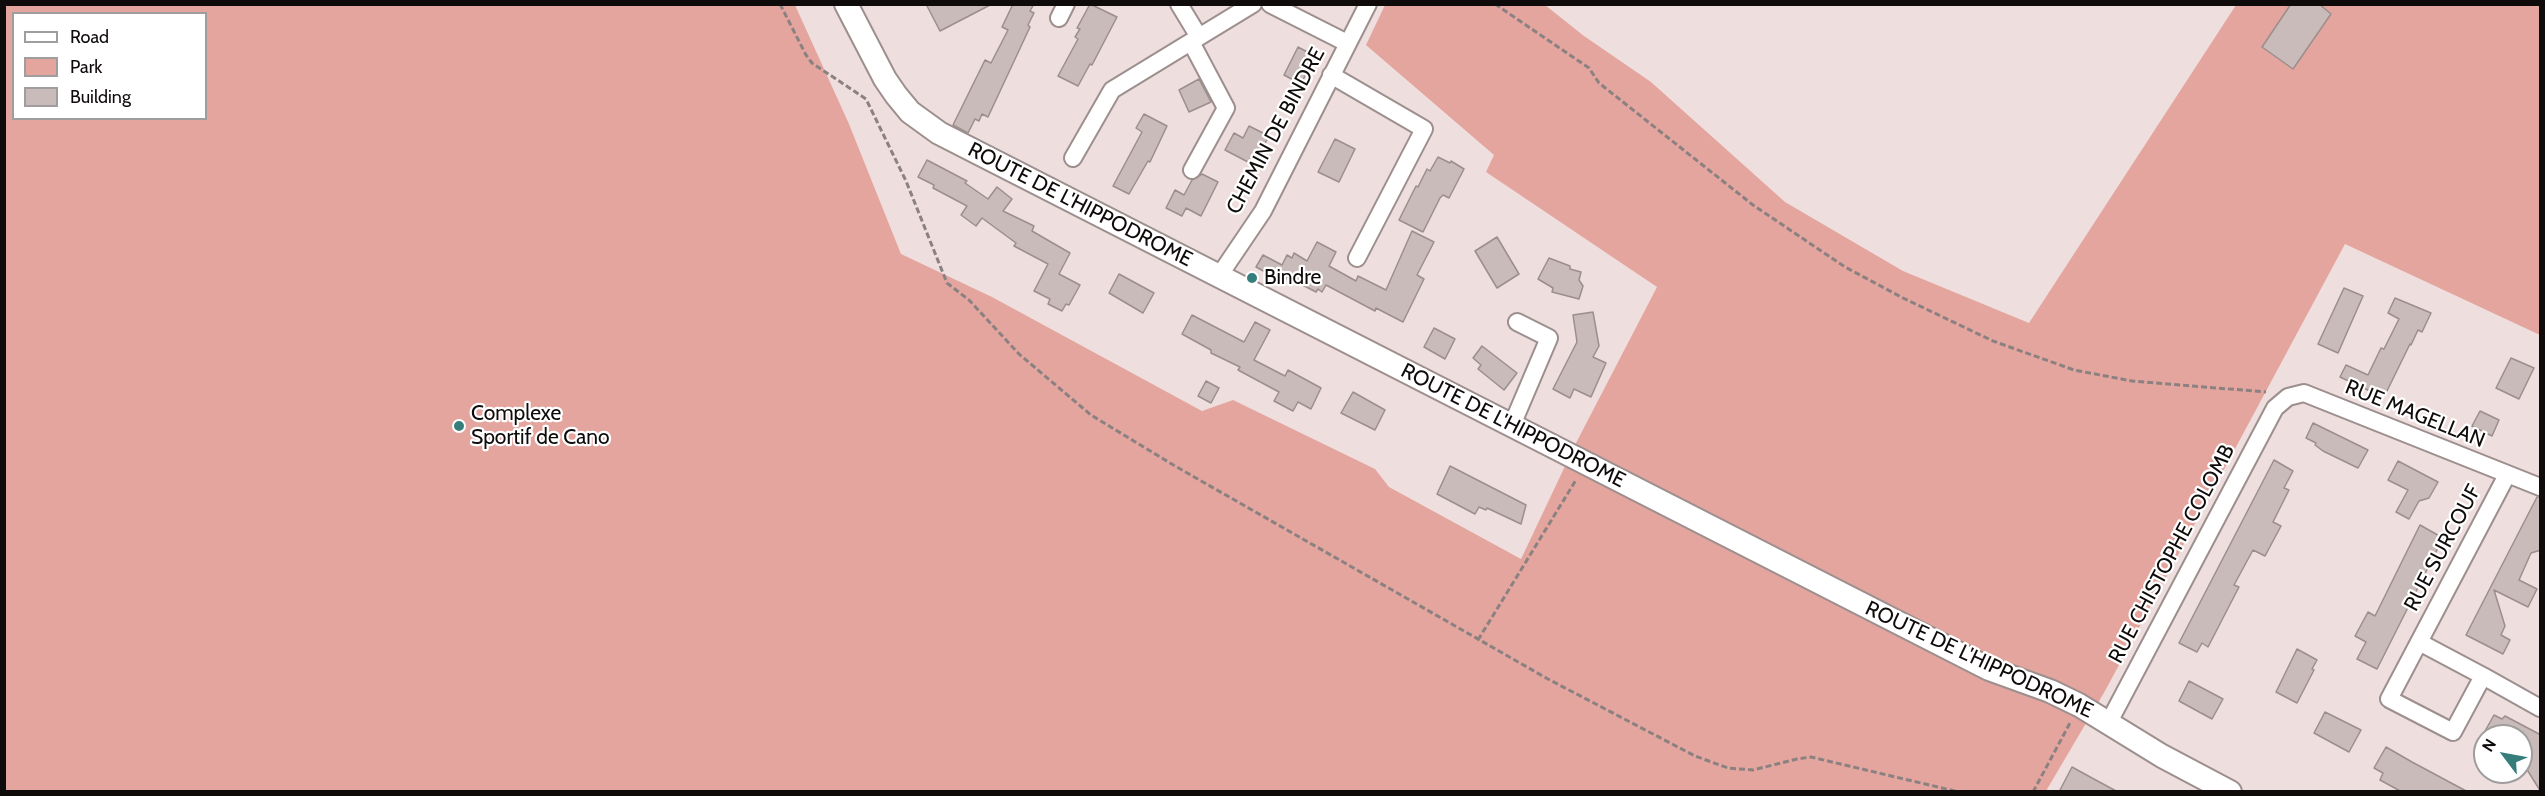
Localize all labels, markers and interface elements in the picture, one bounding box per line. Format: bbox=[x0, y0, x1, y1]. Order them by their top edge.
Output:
legend bbox=[12, 12, 207, 120]
text: Road bbox=[70, 26, 109, 48]
street label: CHEMIN DE BINDRE bbox=[1221, 43, 1331, 219]
text: Park bbox=[70, 56, 102, 78]
text: Building bbox=[70, 86, 131, 108]
street label: ROUTE DE L'HIPPODROME bbox=[964, 137, 1196, 273]
place label: Bindre bbox=[1264, 265, 1321, 291]
marker: Bindre bbox=[1245, 271, 1259, 285]
street label: ROUTE DE L'HIPPODROME bbox=[1397, 358, 1629, 494]
street label: RUE MAGELLAN bbox=[2341, 375, 2489, 453]
place label: Complexe Sportif de Cano bbox=[471, 401, 610, 451]
marker: Complexe Sportif de Cano bbox=[452, 419, 466, 433]
street label: RUE CHISTOPHE COLOMB bbox=[2104, 440, 2240, 668]
street label: RUE SURCOUF bbox=[2399, 481, 2487, 615]
street label: ROUTE DE L'HIPPODROME bbox=[1861, 596, 2097, 724]
north arrow bbox=[2473, 724, 2533, 784]
text: N bbox=[2478, 735, 2500, 755]

